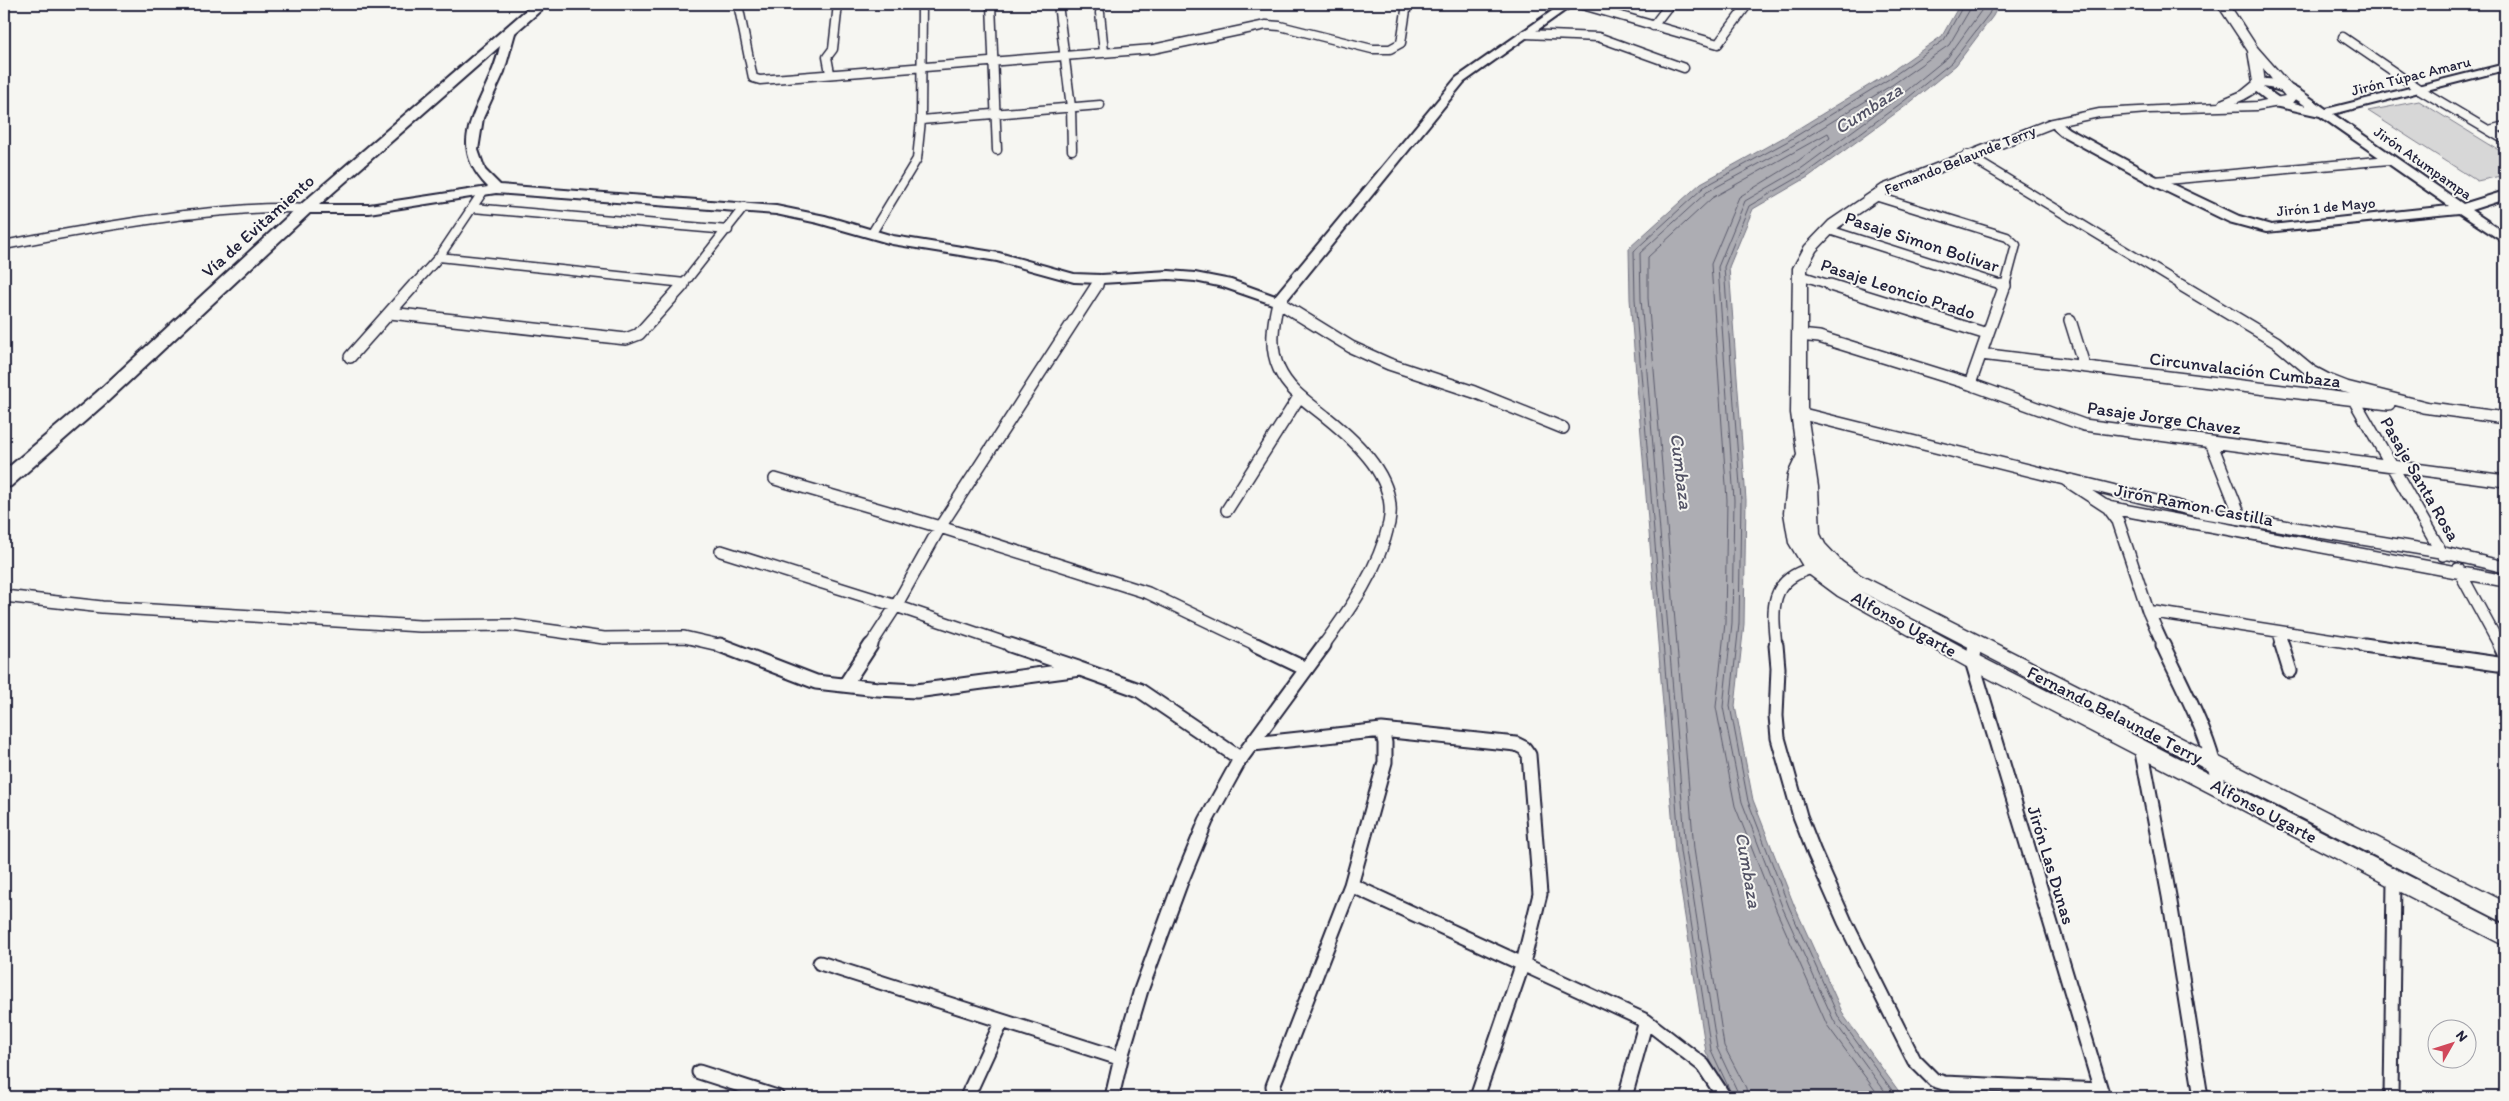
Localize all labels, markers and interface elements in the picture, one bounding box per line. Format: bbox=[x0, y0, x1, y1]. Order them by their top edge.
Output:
street label: Jirón Túpac Amaru bbox=[2349, 52, 2473, 100]
water label: Cumbaza bbox=[1830, 78, 1907, 139]
street label: Fernando Belaunde Terry bbox=[1882, 121, 2038, 199]
street label: Jirón Atumpampa bbox=[2371, 123, 2476, 204]
street label: Vía de Evitamiento bbox=[197, 170, 319, 282]
street label: Jirón 1 de Mayo bbox=[2276, 194, 2376, 220]
street label: Pasaje Simon Bolivar bbox=[1842, 207, 2003, 278]
street label: Pasaje Leoncio Prado bbox=[1818, 254, 1978, 324]
street label: Circunvalación Cumbaza bbox=[2148, 347, 2342, 393]
street label: Pasaje Jorge Chavez bbox=[2086, 396, 2243, 440]
street label: Pasaje Santa Rosa bbox=[2375, 413, 2465, 546]
water label: Cumbaza bbox=[1665, 432, 1698, 511]
street label: Jirón Ramon Castilla bbox=[2112, 479, 2276, 531]
street label: Alfonso Ugarte bbox=[1848, 586, 1960, 662]
street label: Fernando Belaunde Terry bbox=[2024, 661, 2207, 769]
street label: Alfonso Ugarte bbox=[2207, 774, 2321, 848]
street label: Jirón Las Dunas bbox=[2022, 803, 2080, 927]
water label: Cumbaza bbox=[1731, 830, 1766, 910]
north arrow bbox=[2426, 1018, 2476, 1068]
text: N bbox=[2452, 1027, 2471, 1045]

